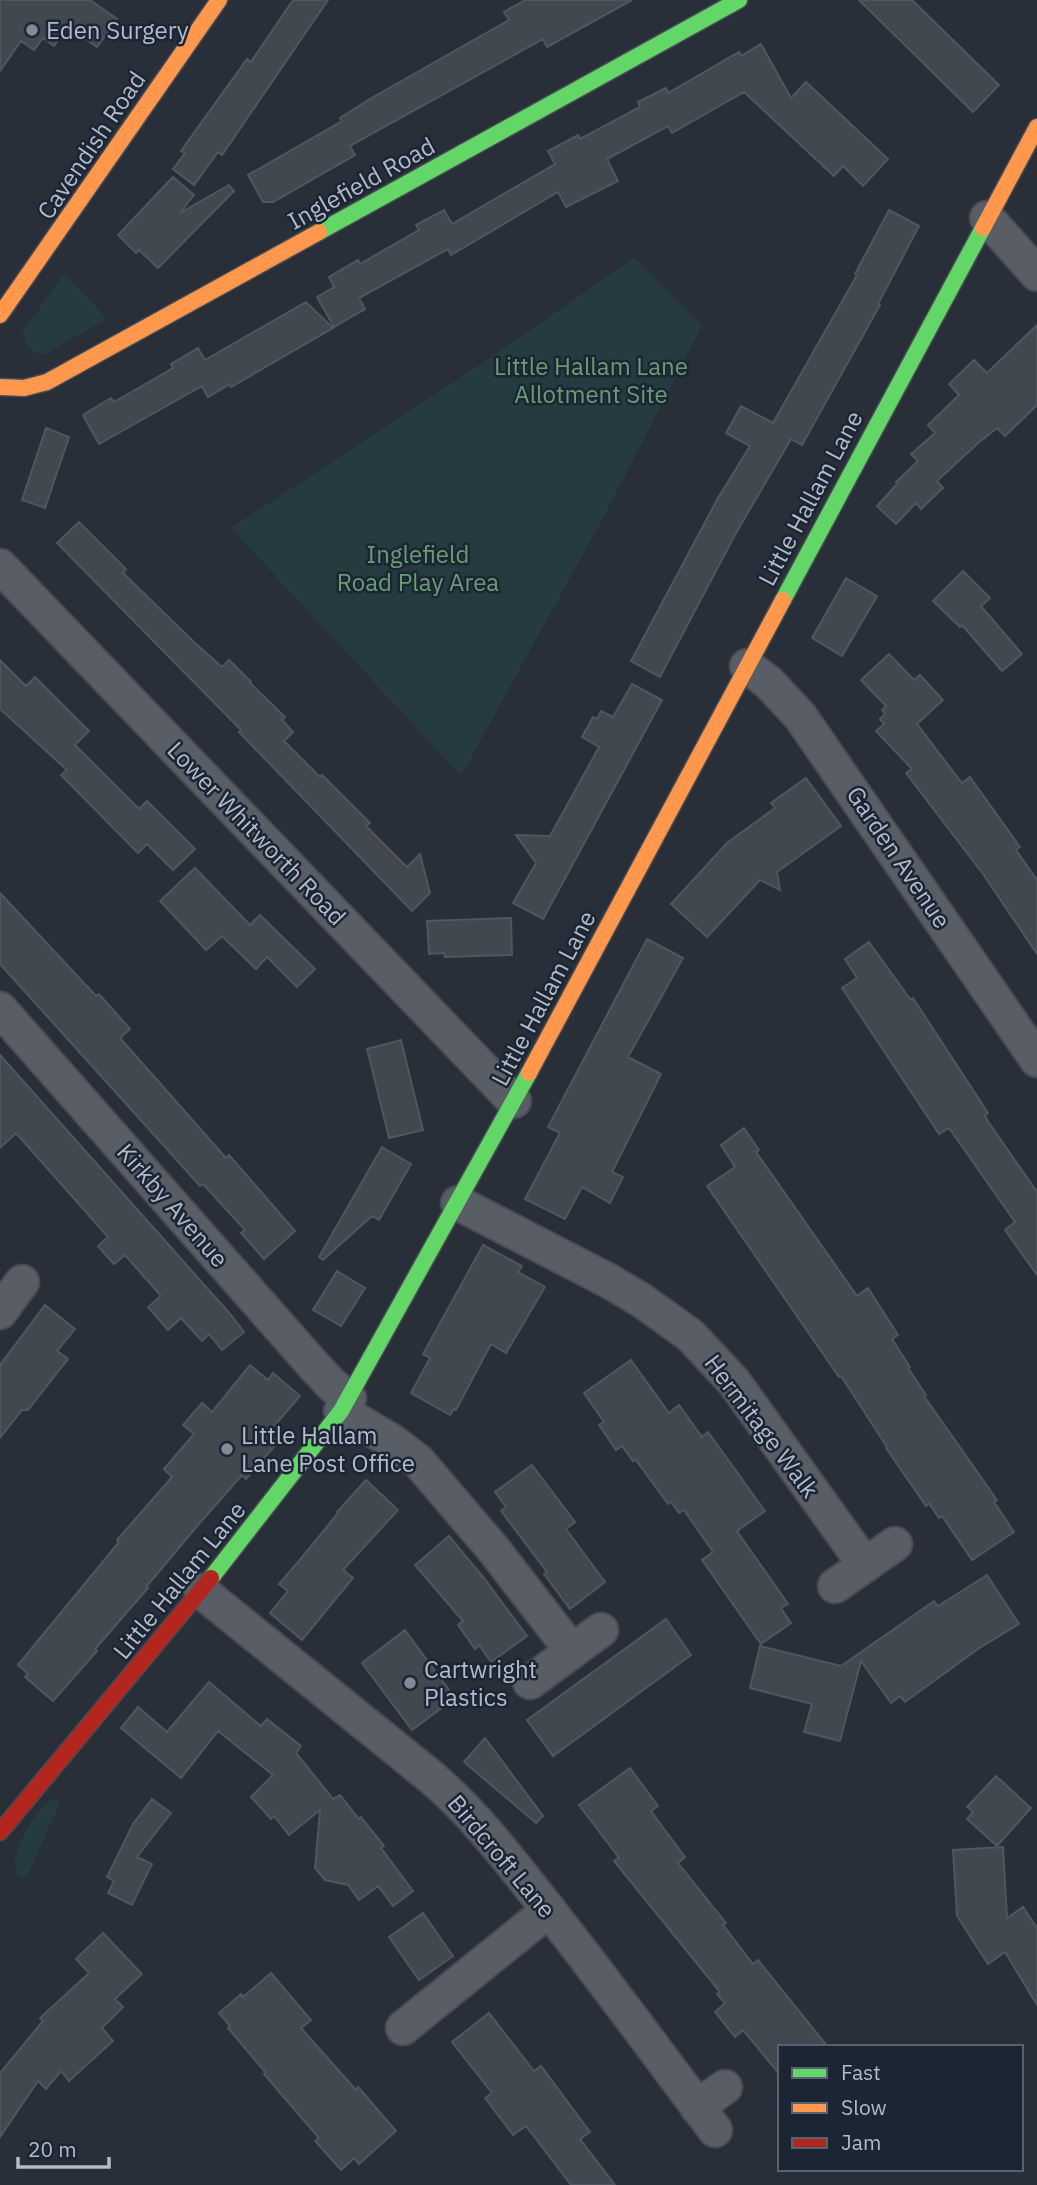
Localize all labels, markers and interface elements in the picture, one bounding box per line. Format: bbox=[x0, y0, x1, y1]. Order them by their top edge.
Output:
place label: Eden Surgery bbox=[46, 14, 189, 46]
marker: Eden Surgery bbox=[24, 22, 40, 38]
street label: Cavendish Road bbox=[30, 65, 152, 225]
street label: Inglefield Road bbox=[282, 129, 440, 237]
park label: Little Hallam Lane Allotment Site bbox=[494, 350, 688, 410]
street label: Little Hallam Lane bbox=[750, 405, 870, 591]
park label: Inglefield Road Play Area bbox=[337, 538, 499, 598]
street label: Lower Whitworth Road bbox=[161, 734, 353, 932]
street label: Garden Avenue bbox=[840, 780, 958, 934]
street label: Little Hallam Lane bbox=[483, 905, 603, 1091]
street label: Kirkby Avenue bbox=[110, 1136, 236, 1274]
street label: Hermitage Walk bbox=[698, 1348, 827, 1504]
place label: Little Hallam Lane Post Office bbox=[241, 1419, 415, 1479]
marker: Little Hallam Lane Post Office bbox=[219, 1441, 235, 1457]
street label: Little Hallam Lane bbox=[106, 1495, 252, 1665]
place label: Cartwright Plastics bbox=[424, 1653, 537, 1713]
marker: Cartwright Plastics bbox=[402, 1675, 418, 1691]
street label: Birdcroft Lane bbox=[441, 1788, 563, 1924]
legend bbox=[778, 2045, 1023, 2171]
text: Fast bbox=[841, 2058, 881, 2086]
text: Slow bbox=[841, 2093, 887, 2121]
scale bar bbox=[18, 2126, 108, 2170]
text: Jam bbox=[841, 2128, 881, 2156]
text: 20 m bbox=[28, 2135, 77, 2163]

